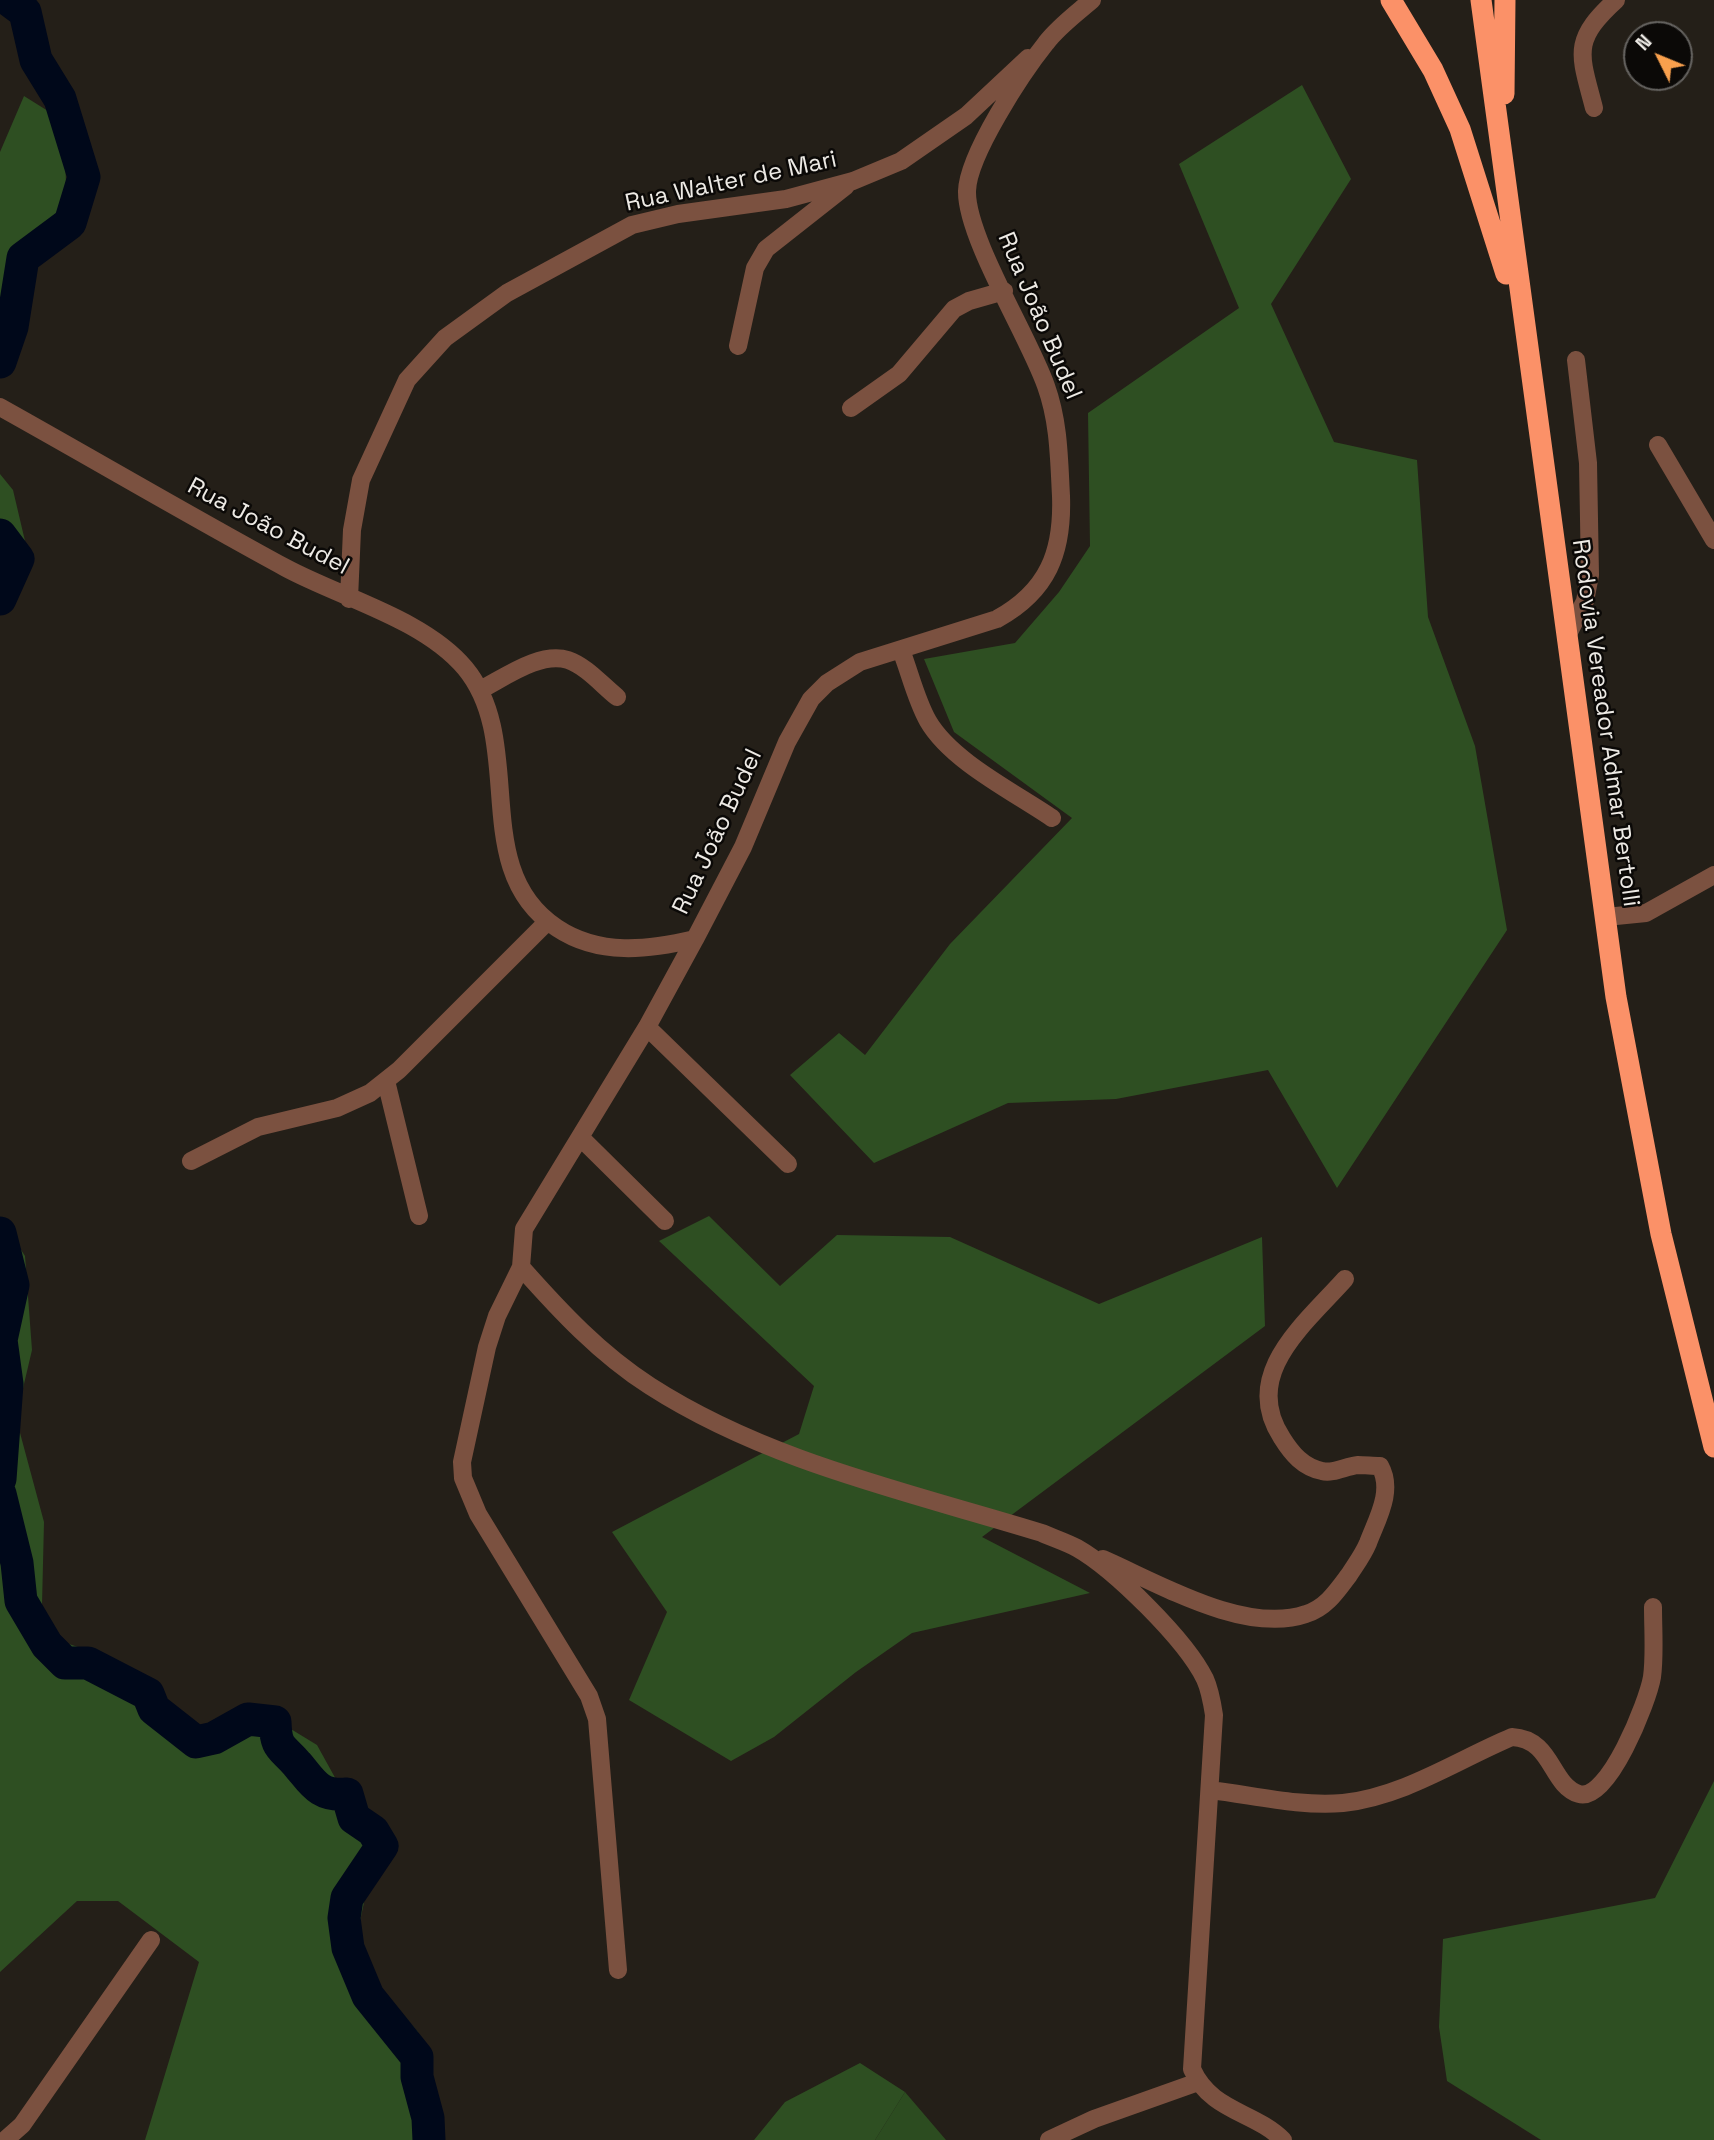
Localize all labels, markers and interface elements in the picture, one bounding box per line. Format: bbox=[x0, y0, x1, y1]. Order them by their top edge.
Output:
north arrow bbox=[1623, 21, 1693, 91]
text: N bbox=[1630, 30, 1657, 56]
street label: Rua Walter de Mari bbox=[623, 146, 839, 218]
street label: Rua João Budel bbox=[991, 228, 1087, 404]
street label: Rua João Budel bbox=[182, 472, 354, 582]
street label: Rodovia Vereador Admar Bertolli bbox=[1565, 537, 1645, 909]
street label: Rua João Budel bbox=[667, 745, 769, 919]

